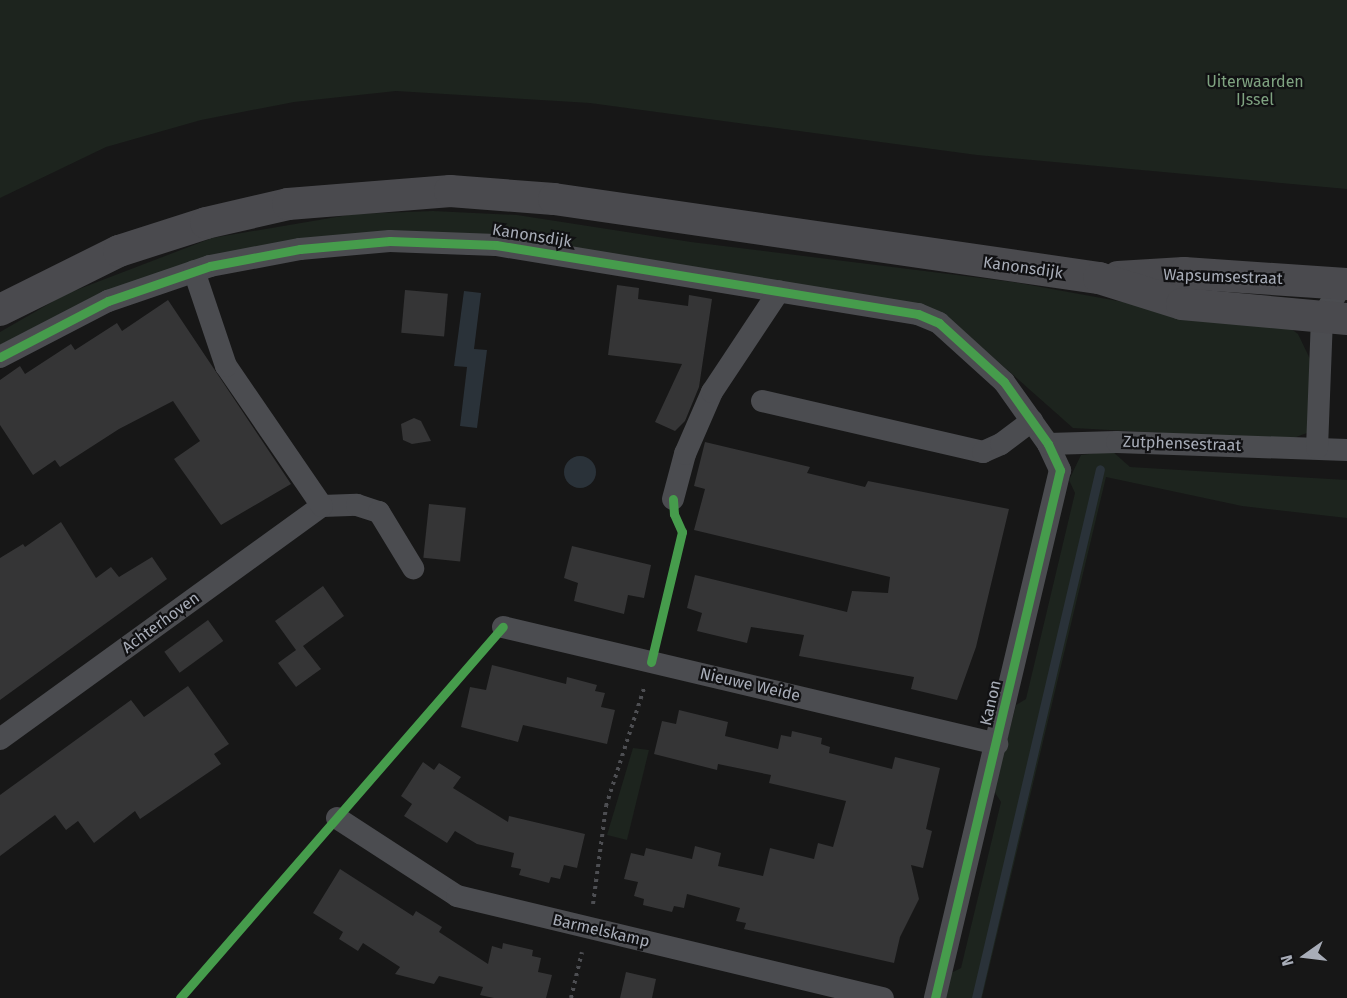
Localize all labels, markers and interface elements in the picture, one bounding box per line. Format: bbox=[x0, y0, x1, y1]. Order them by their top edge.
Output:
park label: Uiterwaarden IJssel bbox=[1206, 72, 1304, 110]
street label: Kanonsdijk bbox=[491, 220, 573, 252]
street label: Kanonsdijk bbox=[982, 253, 1064, 283]
street label: Wapsumsestraat bbox=[1163, 265, 1283, 289]
street label: Zutphensestraat bbox=[1123, 432, 1241, 456]
street label: Achterhoven bbox=[118, 588, 204, 658]
street label: Nieuwe Weide bbox=[698, 664, 802, 706]
street label: Kanon bbox=[976, 678, 1006, 728]
street label: Barmelskamp bbox=[551, 911, 651, 951]
north arrow bbox=[1275, 926, 1335, 986]
text: N bbox=[1277, 953, 1298, 968]

